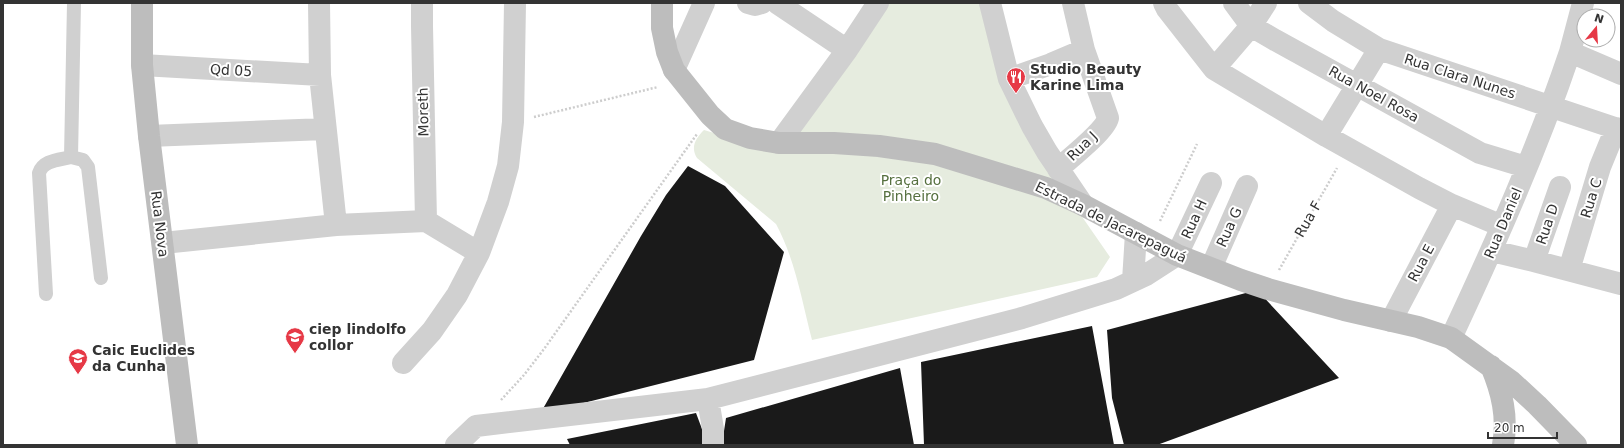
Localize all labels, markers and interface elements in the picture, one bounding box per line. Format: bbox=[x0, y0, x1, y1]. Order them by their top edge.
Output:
north arrow bbox=[1576, 8, 1616, 48]
text: N bbox=[1593, 11, 1605, 27]
street label: Rua Clara Nunes bbox=[1402, 50, 1518, 102]
street label: Qd 05 bbox=[210, 61, 252, 79]
place label: Studio Beauty Karine Lima bbox=[1030, 61, 1141, 93]
street label: Rua Noel Rosa bbox=[1326, 63, 1422, 125]
restaurant icon: Studio Beauty Karine Lima bbox=[1005, 66, 1027, 94]
street label: Moreth bbox=[415, 87, 431, 137]
street label: Rua J bbox=[1064, 128, 1100, 164]
park label: Praça do Pinheiro bbox=[881, 172, 941, 204]
street label: Rua C bbox=[1577, 176, 1605, 220]
street label: Estrada de Jacarepaguá bbox=[1033, 178, 1189, 266]
street label: Rua Daniel bbox=[1481, 185, 1525, 261]
street label: Rua Nova bbox=[148, 190, 172, 258]
street label: Rua H bbox=[1178, 197, 1210, 241]
street label: Rua F bbox=[1291, 198, 1325, 240]
street label: Rua D bbox=[1533, 202, 1561, 246]
street label: Rua G bbox=[1213, 205, 1245, 249]
street label: Rua E bbox=[1405, 242, 1437, 284]
place label: ciep lindolfo collor bbox=[309, 321, 407, 353]
school or university icon: ciep lindolfo collor bbox=[284, 326, 306, 354]
place label: Caic Euclides da Cunha bbox=[92, 342, 195, 374]
school or university icon: Caic Euclides da Cunha bbox=[67, 347, 89, 375]
scale bar bbox=[1488, 414, 1557, 440]
text: 20 m bbox=[1494, 421, 1525, 435]

